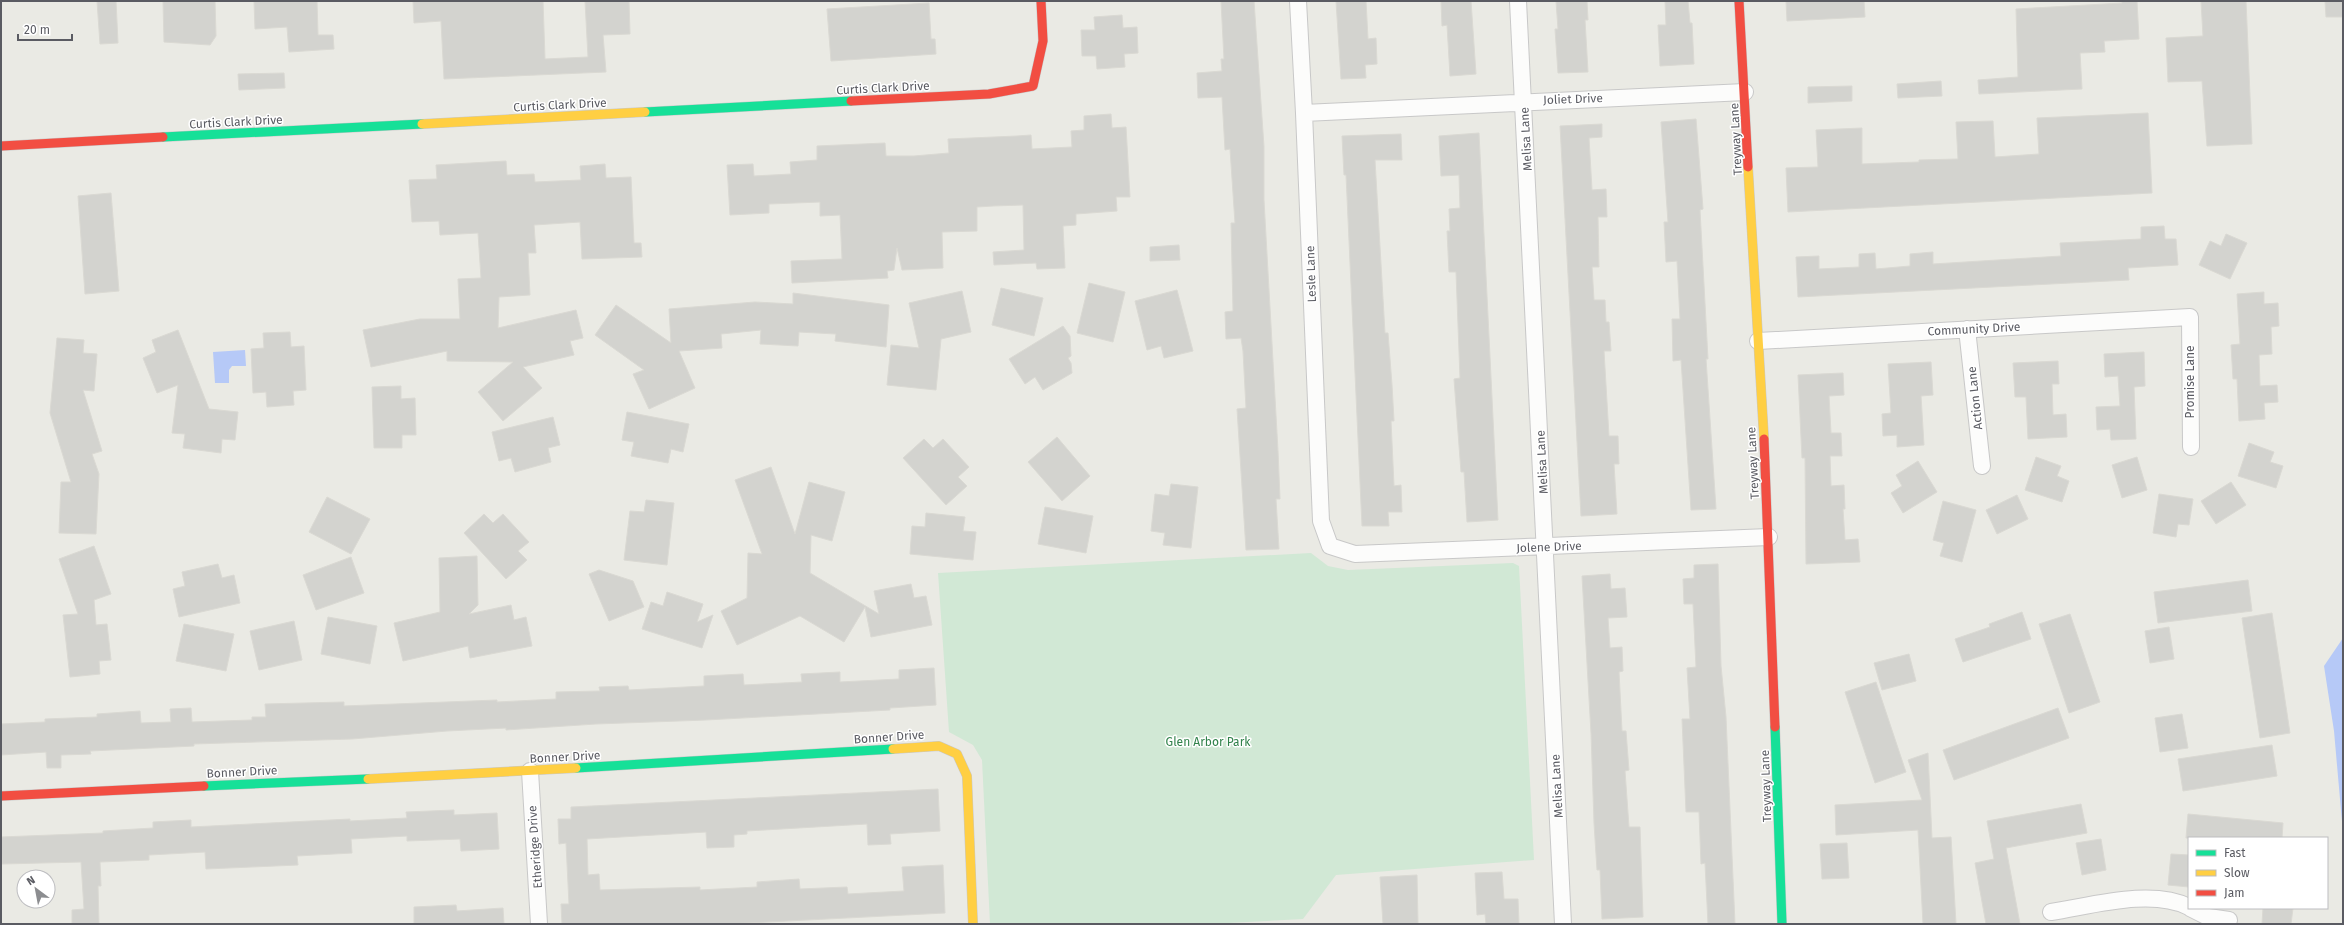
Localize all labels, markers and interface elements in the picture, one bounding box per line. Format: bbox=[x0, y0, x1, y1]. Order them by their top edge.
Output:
scale bar bbox=[18, 16, 72, 42]
text: 20 m bbox=[24, 23, 50, 37]
street label: Curtis Clark Drive bbox=[836, 79, 930, 97]
street label: Joliet Drive bbox=[1543, 91, 1603, 107]
street label: Curtis Clark Drive bbox=[513, 96, 607, 114]
street label: Treyway Lane bbox=[1727, 102, 1745, 176]
street label: Melisa Lane bbox=[1517, 107, 1535, 171]
street label: Curtis Clark Drive bbox=[189, 113, 283, 131]
street label: Lesle Lane bbox=[1303, 245, 1319, 303]
street label: Community Drive bbox=[1927, 320, 2021, 338]
street label: Promise Lane bbox=[2183, 346, 2197, 418]
street label: Action Lane bbox=[1965, 366, 1985, 430]
street label: Treyway Lane bbox=[1744, 426, 1762, 500]
street label: Melisa Lane bbox=[1533, 430, 1551, 494]
street label: Jolene Drive bbox=[1516, 539, 1582, 555]
street label: Bonner Drive bbox=[853, 728, 925, 746]
park label: Glen Arbor Park bbox=[1166, 735, 1251, 749]
street label: Bonner Drive bbox=[529, 748, 601, 766]
street label: Treyway Lane bbox=[1758, 750, 1774, 822]
street label: Melisa Lane bbox=[1548, 754, 1566, 818]
street label: Bonner Drive bbox=[206, 763, 278, 781]
street label: Etheridge Drive bbox=[525, 805, 545, 889]
legend bbox=[2188, 837, 2328, 909]
text: Fast bbox=[2224, 846, 2246, 860]
text: Slow bbox=[2224, 866, 2250, 880]
north arrow bbox=[16, 869, 56, 909]
text: N bbox=[24, 873, 38, 888]
text: Jam bbox=[2224, 886, 2244, 900]

